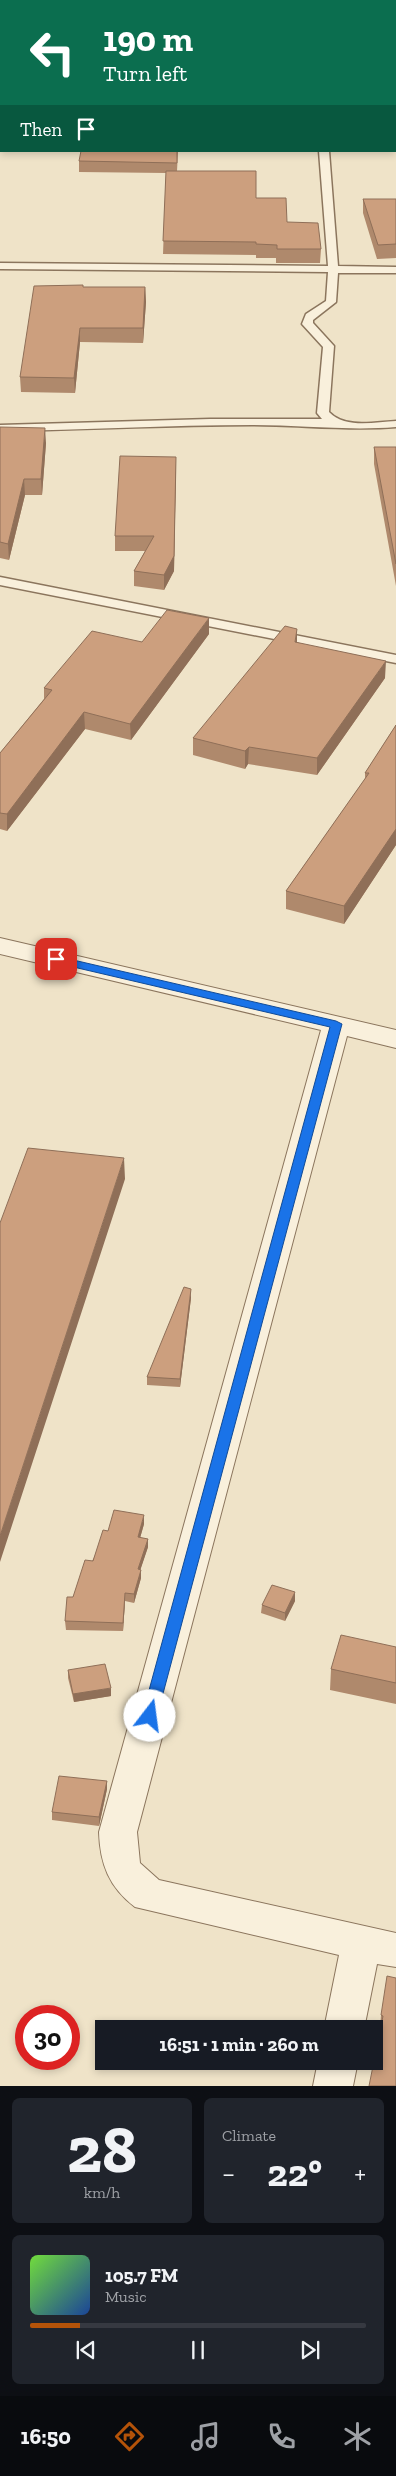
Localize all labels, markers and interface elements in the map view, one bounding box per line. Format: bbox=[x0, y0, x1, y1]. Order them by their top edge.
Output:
text: 190 m bbox=[103, 18, 193, 60]
icon: left bbox=[20, 20, 85, 85]
text: Turn left bbox=[103, 60, 187, 87]
icon: arrive bbox=[72, 115, 100, 143]
text: Then bbox=[20, 118, 62, 141]
pin bbox=[35, 938, 77, 980]
icon: arrive bbox=[42, 945, 70, 973]
position arrow bbox=[123, 1689, 175, 1741]
speed limit sign: 30 bbox=[15, 2005, 80, 2070]
text: 16:51 · 1 min · 260 m bbox=[159, 2033, 319, 2056]
text: 28 bbox=[67, 2111, 137, 2189]
text: Climate bbox=[222, 2126, 276, 2145]
text: 22° bbox=[267, 2150, 322, 2196]
text: − bbox=[222, 2157, 235, 2190]
text: + bbox=[354, 2157, 366, 2190]
text: km/h bbox=[84, 2183, 120, 2202]
text: 105.7 FM bbox=[105, 2264, 178, 2287]
text: Music bbox=[105, 2287, 147, 2306]
icon: previous bbox=[72, 2336, 100, 2364]
icon: pause bbox=[184, 2336, 212, 2364]
icon: next bbox=[296, 2336, 324, 2364]
icon: directions bbox=[112, 2419, 147, 2454]
icon: music bbox=[188, 2419, 223, 2454]
icon: phone bbox=[264, 2419, 299, 2454]
icon: climate bbox=[340, 2419, 375, 2454]
text: 16:50 bbox=[21, 2423, 71, 2450]

